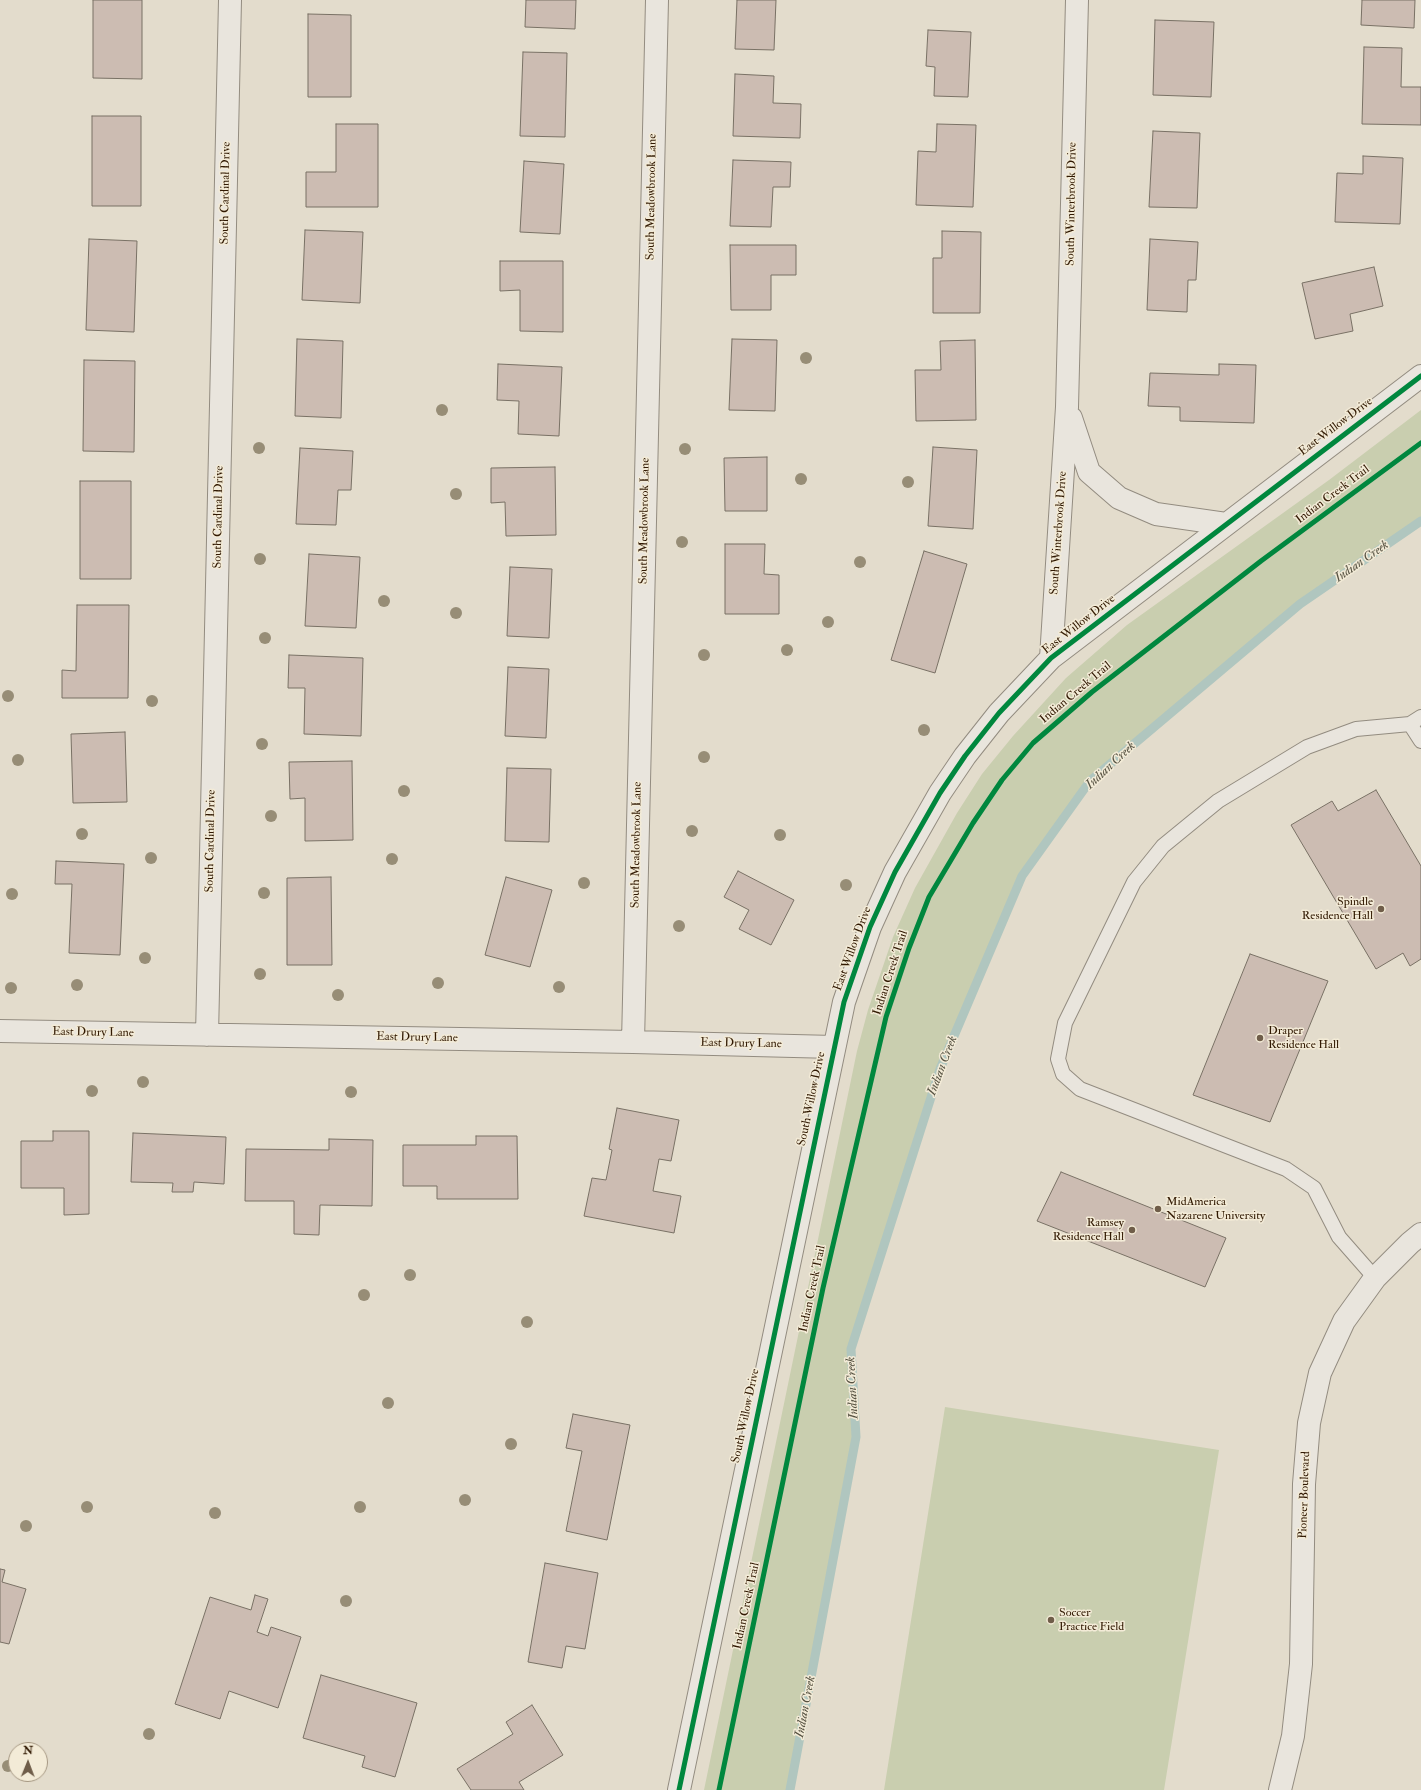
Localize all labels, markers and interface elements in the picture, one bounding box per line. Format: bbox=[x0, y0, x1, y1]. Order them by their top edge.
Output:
street label: South Meadowbrook Lane bbox=[644, 134, 660, 260]
street label: South Cardinal Drive bbox=[218, 142, 234, 244]
street label: South Winterbrook Drive bbox=[1064, 142, 1080, 266]
street label: East Willow Drive bbox=[1296, 395, 1376, 459]
street label: South Meadowbrook Lane bbox=[637, 458, 653, 584]
street label: Indian Creek Trail bbox=[1293, 463, 1373, 527]
street label: South Cardinal Drive bbox=[211, 466, 227, 568]
street label: South Winterbrook Drive bbox=[1048, 471, 1070, 595]
water label: Indian Creek bbox=[1332, 538, 1392, 586]
street label: East Willow Drive bbox=[1040, 592, 1118, 658]
street label: Indian Creek Trail bbox=[1037, 659, 1115, 727]
water label: Indian Creek bbox=[1083, 739, 1139, 793]
street label: South Meadowbrook Lane bbox=[629, 782, 645, 908]
street label: South Cardinal Drive bbox=[203, 790, 219, 892]
place label: Spindle Residence Hall bbox=[1302, 895, 1373, 923]
marker: Spindle Residence Hall bbox=[1376, 904, 1386, 914]
street label: East Willow Drive bbox=[831, 905, 875, 993]
street label: Indian Creek Trail bbox=[870, 929, 912, 1017]
place label: Draper Residence Hall bbox=[1268, 1024, 1339, 1052]
street label: East Drury Lane bbox=[52, 1025, 134, 1041]
street label: East Drury Lane bbox=[376, 1030, 458, 1046]
marker: Draper Residence Hall bbox=[1255, 1033, 1265, 1043]
water label: Indian Creek bbox=[925, 1034, 961, 1098]
street label: East Drury Lane bbox=[700, 1036, 782, 1052]
street label: South Willow Drive bbox=[795, 1051, 829, 1147]
place label: MidAmerica Nazarene University bbox=[1166, 1195, 1265, 1223]
marker: MidAmerica Nazarene University bbox=[1153, 1204, 1163, 1214]
place label: Ramsey Residence Hall bbox=[1053, 1216, 1124, 1244]
marker: Ramsey Residence Hall bbox=[1127, 1225, 1137, 1235]
street label: Indian Creek Trail bbox=[797, 1244, 829, 1334]
water label: Indian Creek bbox=[844, 1356, 862, 1420]
street label: South Willow Drive bbox=[729, 1368, 763, 1464]
street label: Pioneer Boulevard bbox=[1296, 1451, 1314, 1539]
street label: Indian Creek Trail bbox=[731, 1561, 763, 1651]
place label: Soccer Practice Field bbox=[1059, 1606, 1124, 1634]
marker: Soccer Practice Field bbox=[1046, 1615, 1056, 1625]
water label: Indian Creek bbox=[792, 1675, 820, 1739]
north arrow bbox=[8, 1742, 48, 1782]
text: N bbox=[23, 1744, 33, 1757]

